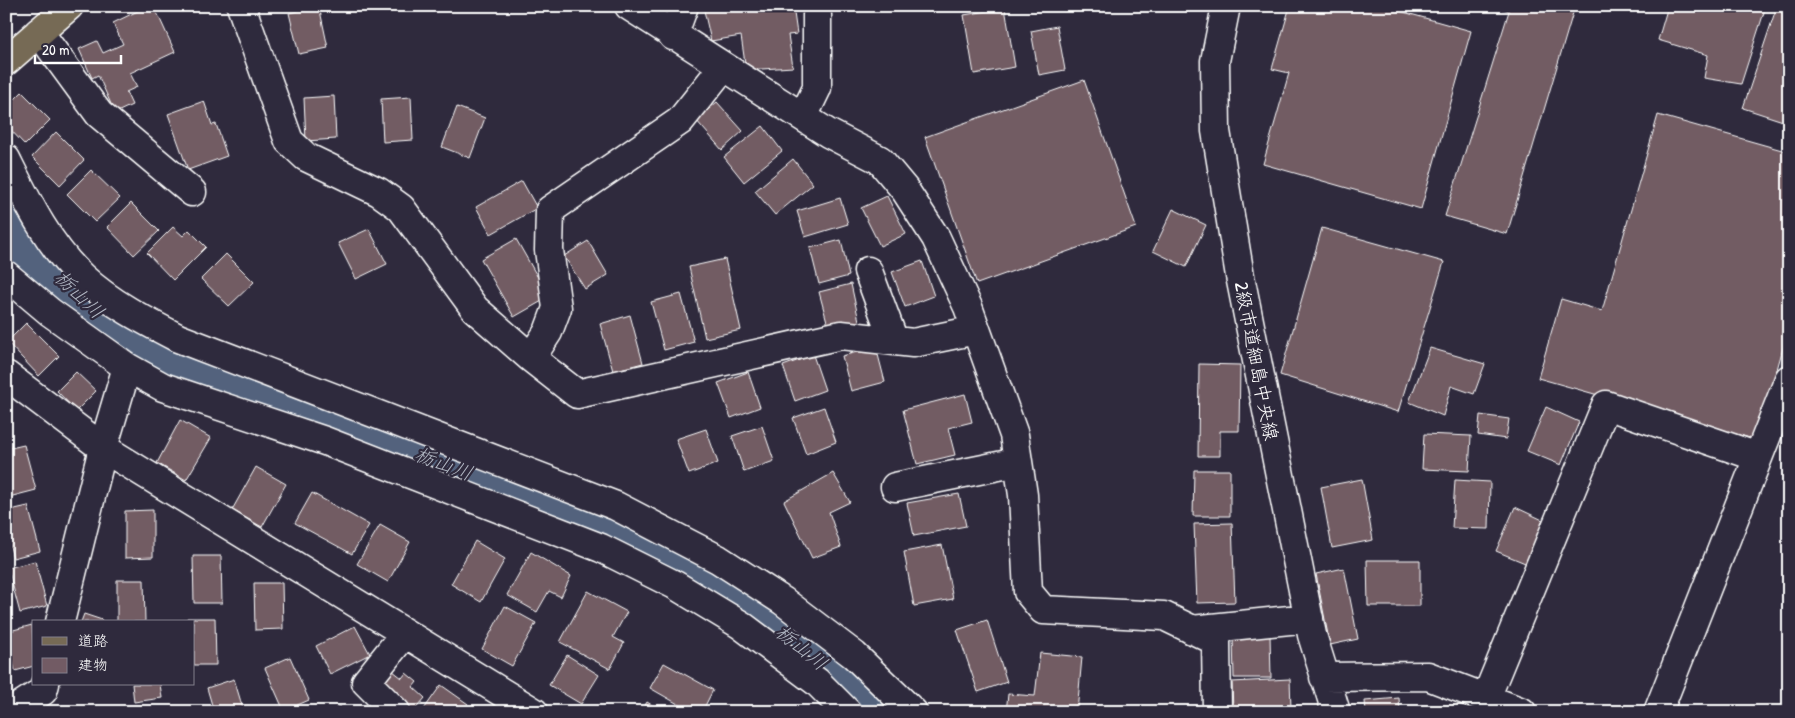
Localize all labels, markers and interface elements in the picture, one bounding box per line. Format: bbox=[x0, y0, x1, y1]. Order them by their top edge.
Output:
scale bar bbox=[35, 32, 121, 64]
text: 20 m bbox=[42, 39, 69, 60]
water label: 栃山川 bbox=[49, 263, 111, 325]
street label: 2級市道細島中央線 bbox=[1229, 280, 1285, 442]
water label: 栃山川 bbox=[411, 440, 477, 486]
water label: 栃山川 bbox=[770, 618, 834, 676]
legend bbox=[32, 620, 195, 686]
text: 道路 bbox=[78, 630, 108, 651]
text: 建物 bbox=[78, 654, 108, 675]

